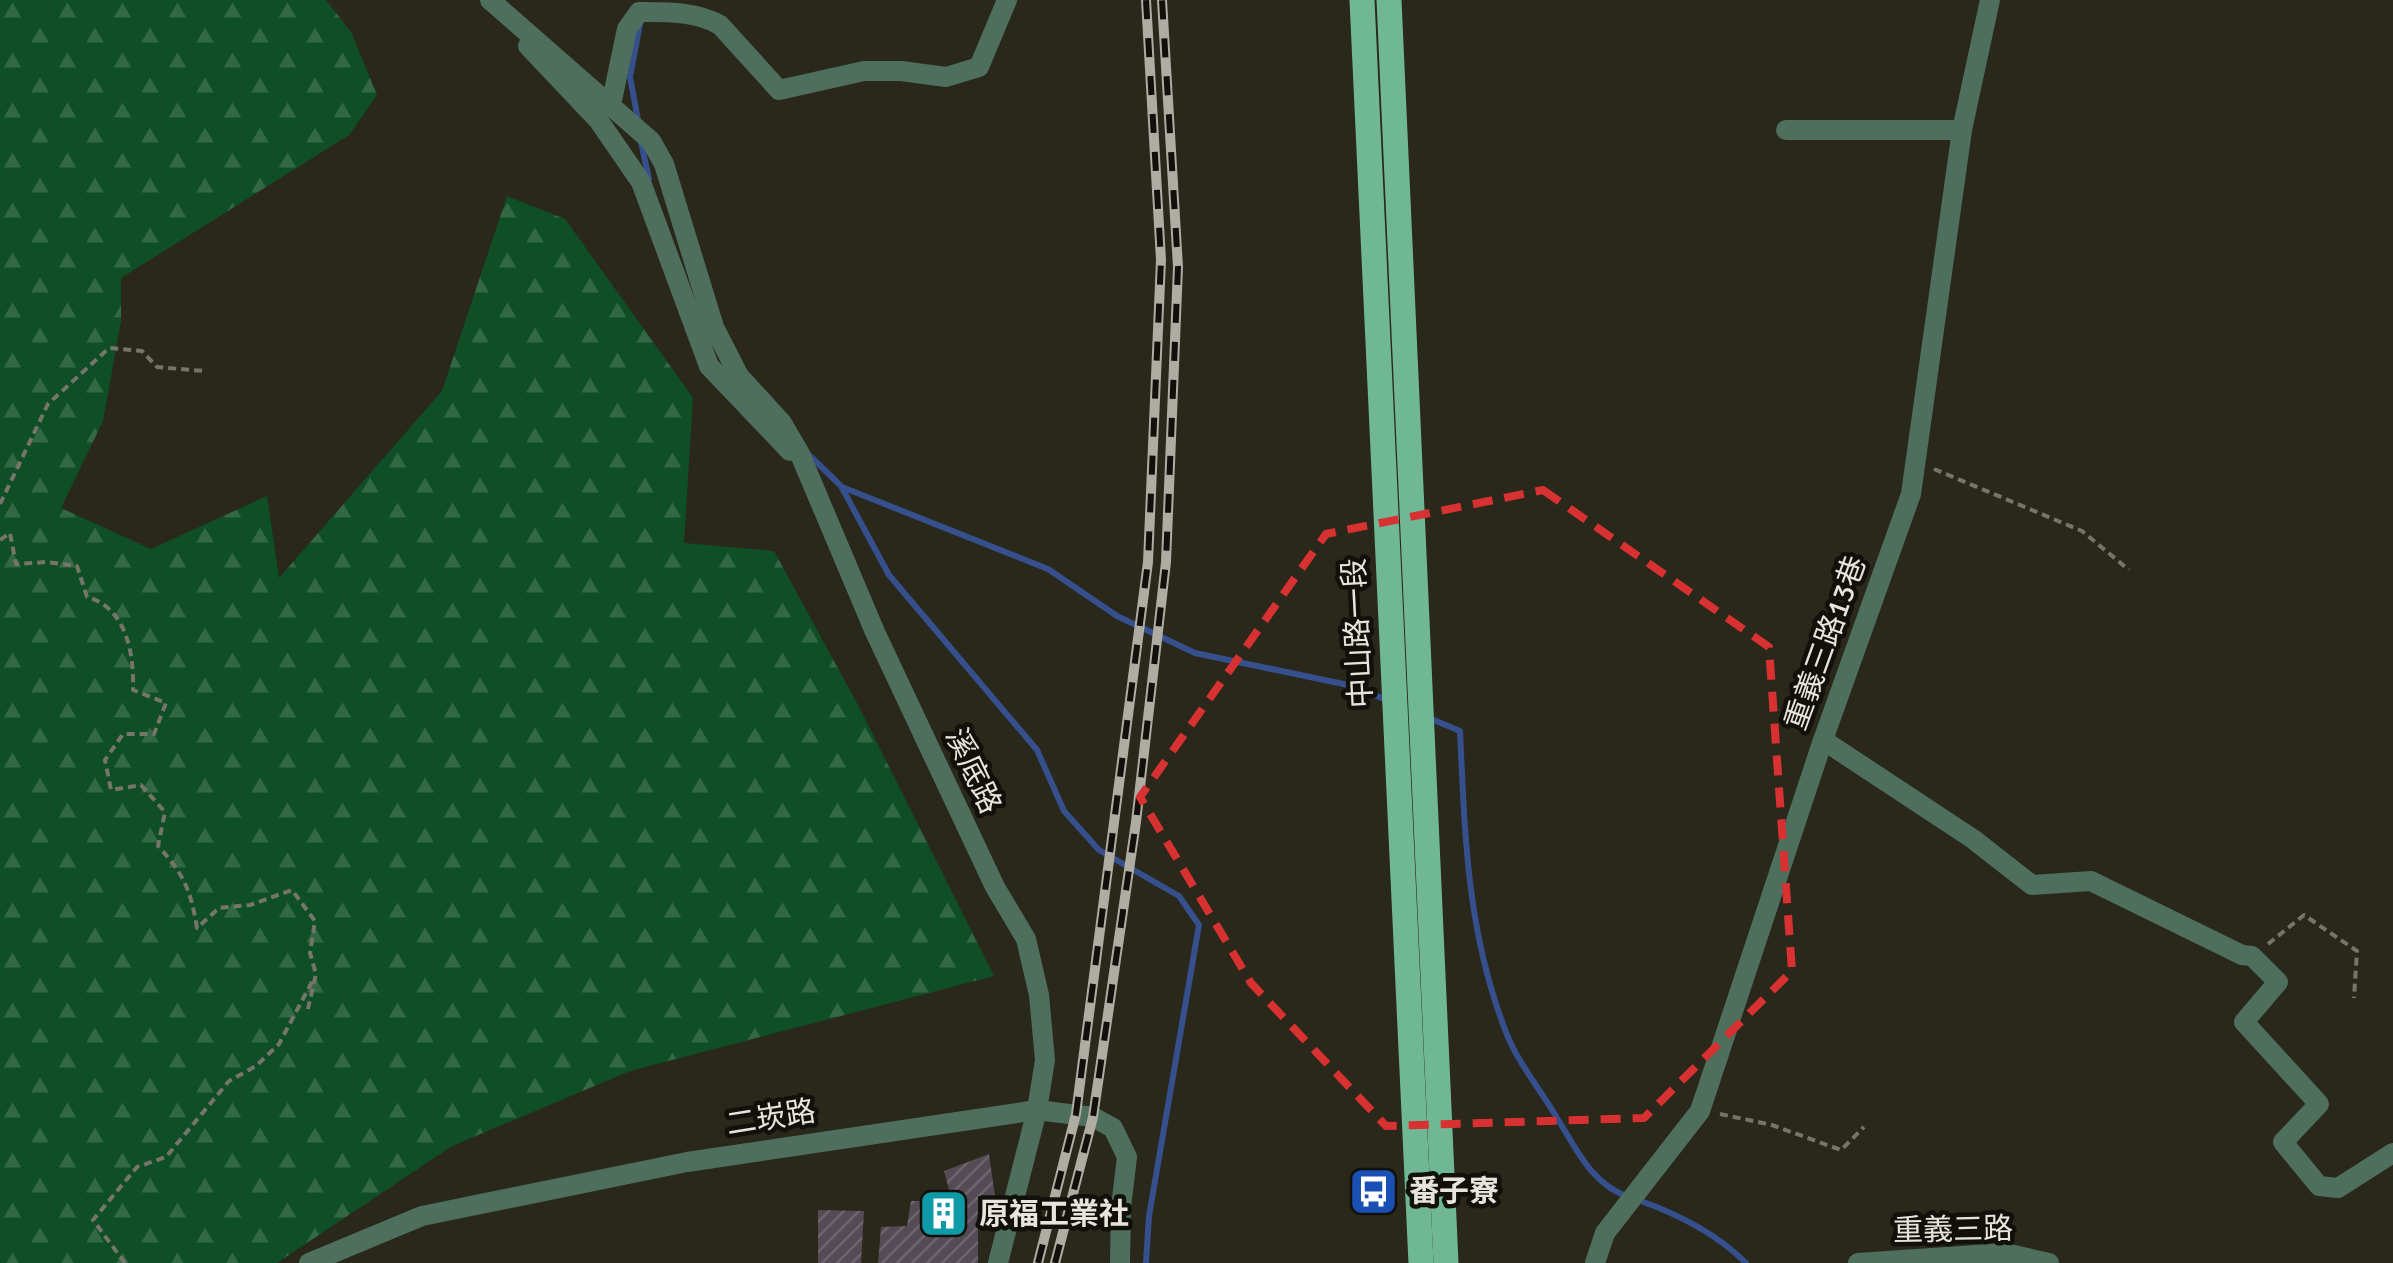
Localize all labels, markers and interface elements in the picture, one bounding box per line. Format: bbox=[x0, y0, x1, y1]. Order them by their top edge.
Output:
street label: 重義三路13巷 bbox=[1777, 551, 1875, 735]
street label: 中山路一段 bbox=[1336, 557, 1380, 709]
street label: 溪底路 bbox=[937, 722, 1009, 820]
street label: 二崁路 bbox=[724, 1093, 818, 1143]
bus stop icon: 番子寮 bbox=[1348, 1165, 1400, 1217]
place label: 番子寮 bbox=[1409, 1173, 1499, 1210]
building icon: 原福工業社 bbox=[918, 1188, 970, 1240]
place label: 原福工業社 bbox=[979, 1196, 1129, 1233]
street label: 重義三路 bbox=[1893, 1210, 2013, 1250]

